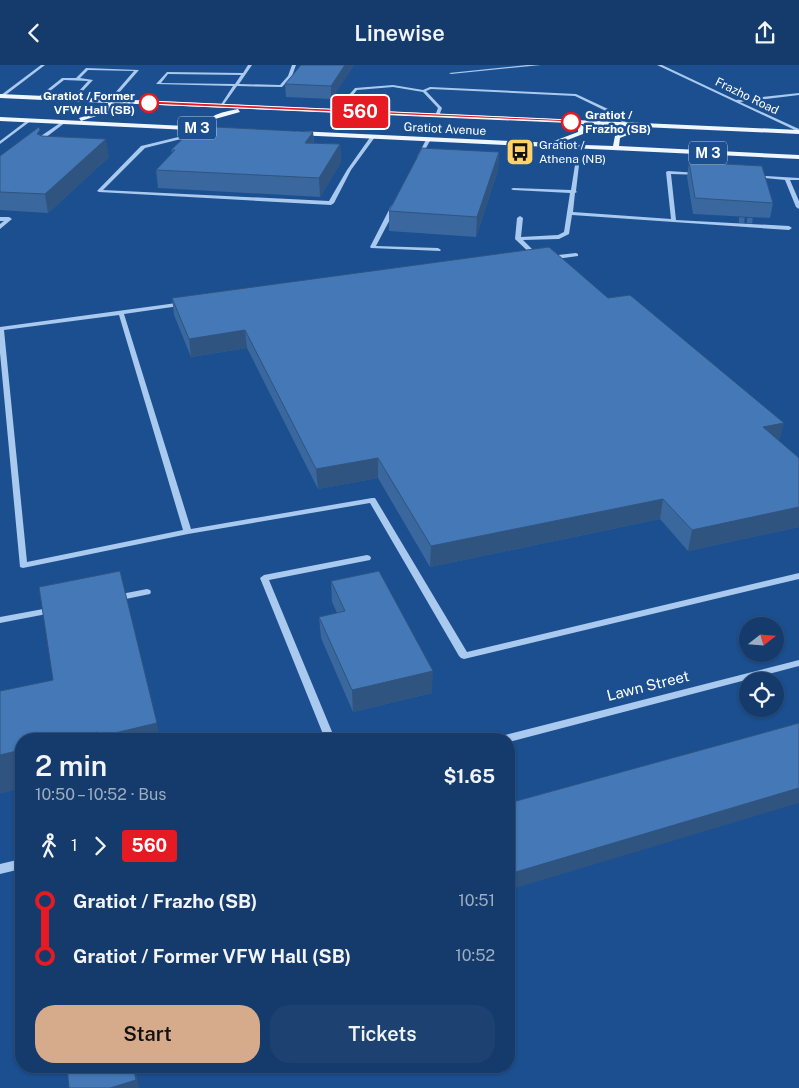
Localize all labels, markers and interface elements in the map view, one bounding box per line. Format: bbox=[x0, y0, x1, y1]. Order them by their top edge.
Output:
icon: back bbox=[20, 19, 48, 47]
icon: share bbox=[751, 19, 779, 47]
text: Linewise bbox=[354, 20, 445, 46]
street label: Frazho Road bbox=[713, 75, 781, 117]
place label: Gratiot / Former VFW Hall (SB) bbox=[43, 89, 135, 117]
marker: Gratiot / Former VFW Hall (SB) bbox=[139, 93, 159, 113]
line badge: 560 bbox=[331, 96, 389, 128]
text: 560 bbox=[342, 101, 378, 122]
place label: Gratiot / Frazho (SB) bbox=[585, 108, 651, 136]
marker: Gratiot / Frazho (SB) bbox=[561, 112, 581, 132]
road number: M 3 bbox=[178, 117, 216, 139]
street label: Gratiot Avenue bbox=[403, 120, 487, 138]
bus stop icon: Gratiot / Athena (NB) bbox=[505, 137, 535, 167]
place label: Gratiot / Athena (NB) bbox=[539, 138, 606, 166]
road number: M 3 bbox=[689, 141, 727, 165]
north arrow bbox=[739, 617, 784, 663]
map controls bbox=[739, 617, 784, 717]
street label: Lawn Street bbox=[605, 667, 691, 704]
button: locate bbox=[739, 672, 784, 717]
text: 2 min bbox=[35, 749, 107, 782]
text: $1.65 bbox=[443, 765, 495, 787]
text: 10:50 – 10:52 · Bus bbox=[35, 785, 166, 804]
icon: walk bbox=[35, 832, 63, 860]
icon: forward bbox=[86, 832, 114, 860]
text: 560 bbox=[132, 835, 167, 856]
text: 1 bbox=[71, 836, 78, 855]
text: Gratiot / Frazho (SB) bbox=[73, 890, 257, 912]
text: 10:51 bbox=[458, 891, 495, 910]
text: Gratiot / Former VFW Hall (SB) bbox=[73, 945, 351, 967]
text: 10:52 bbox=[455, 946, 495, 965]
button: Start bbox=[35, 1005, 260, 1063]
button: Tickets bbox=[270, 1005, 495, 1063]

